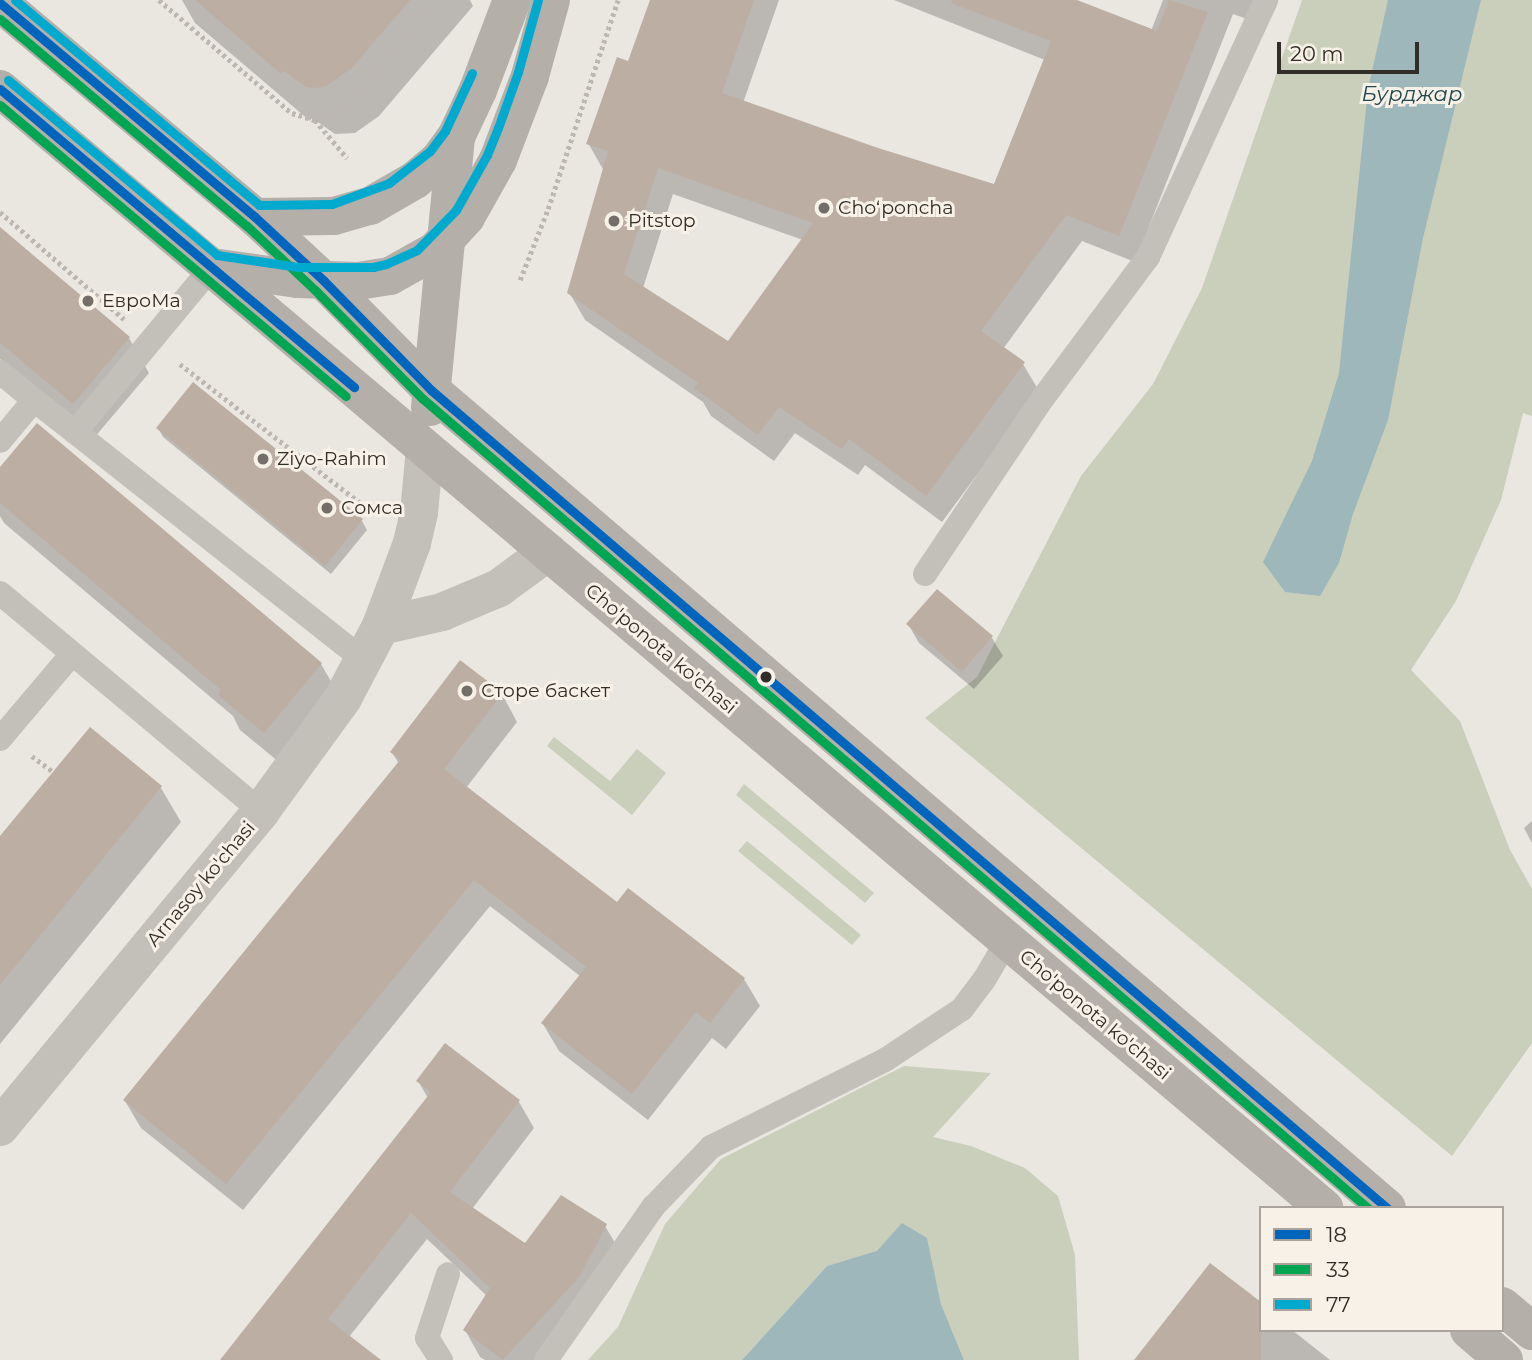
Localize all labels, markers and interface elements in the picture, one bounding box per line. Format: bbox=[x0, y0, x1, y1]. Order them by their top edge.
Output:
scale bar bbox=[1280, 28, 1422, 72]
text: 20 m bbox=[1290, 41, 1344, 66]
water label: Бурджар bbox=[1362, 81, 1462, 107]
place label: Choʻponcha bbox=[838, 197, 953, 219]
marker: Choʻponcha bbox=[816, 200, 832, 216]
place label: Pitstop bbox=[628, 210, 696, 232]
marker: Pitstop bbox=[606, 213, 622, 229]
place label: ЕвроМа bbox=[102, 290, 181, 312]
marker: ЕвроМа bbox=[80, 293, 96, 309]
place label: Ziyo-Rahim bbox=[277, 448, 387, 470]
marker: Ziyo-Rahim bbox=[255, 451, 271, 467]
place label: Сомса bbox=[341, 497, 403, 519]
marker: Сомса bbox=[319, 500, 335, 516]
street label: Cho'ponota ko'chasi bbox=[581, 579, 741, 719]
unlabelled marker bbox=[759, 670, 773, 684]
place label: Сторе баскет bbox=[481, 680, 610, 702]
marker: Сторе баскет bbox=[459, 683, 475, 699]
street label: Arnasoy ko'chasi bbox=[142, 817, 260, 951]
street label: Cho'ponota ko'chasi bbox=[1015, 945, 1175, 1085]
legend bbox=[1259, 1206, 1504, 1332]
text: 18 bbox=[1326, 1222, 1347, 1247]
text: 33 bbox=[1326, 1257, 1350, 1282]
text: 77 bbox=[1326, 1292, 1351, 1317]

